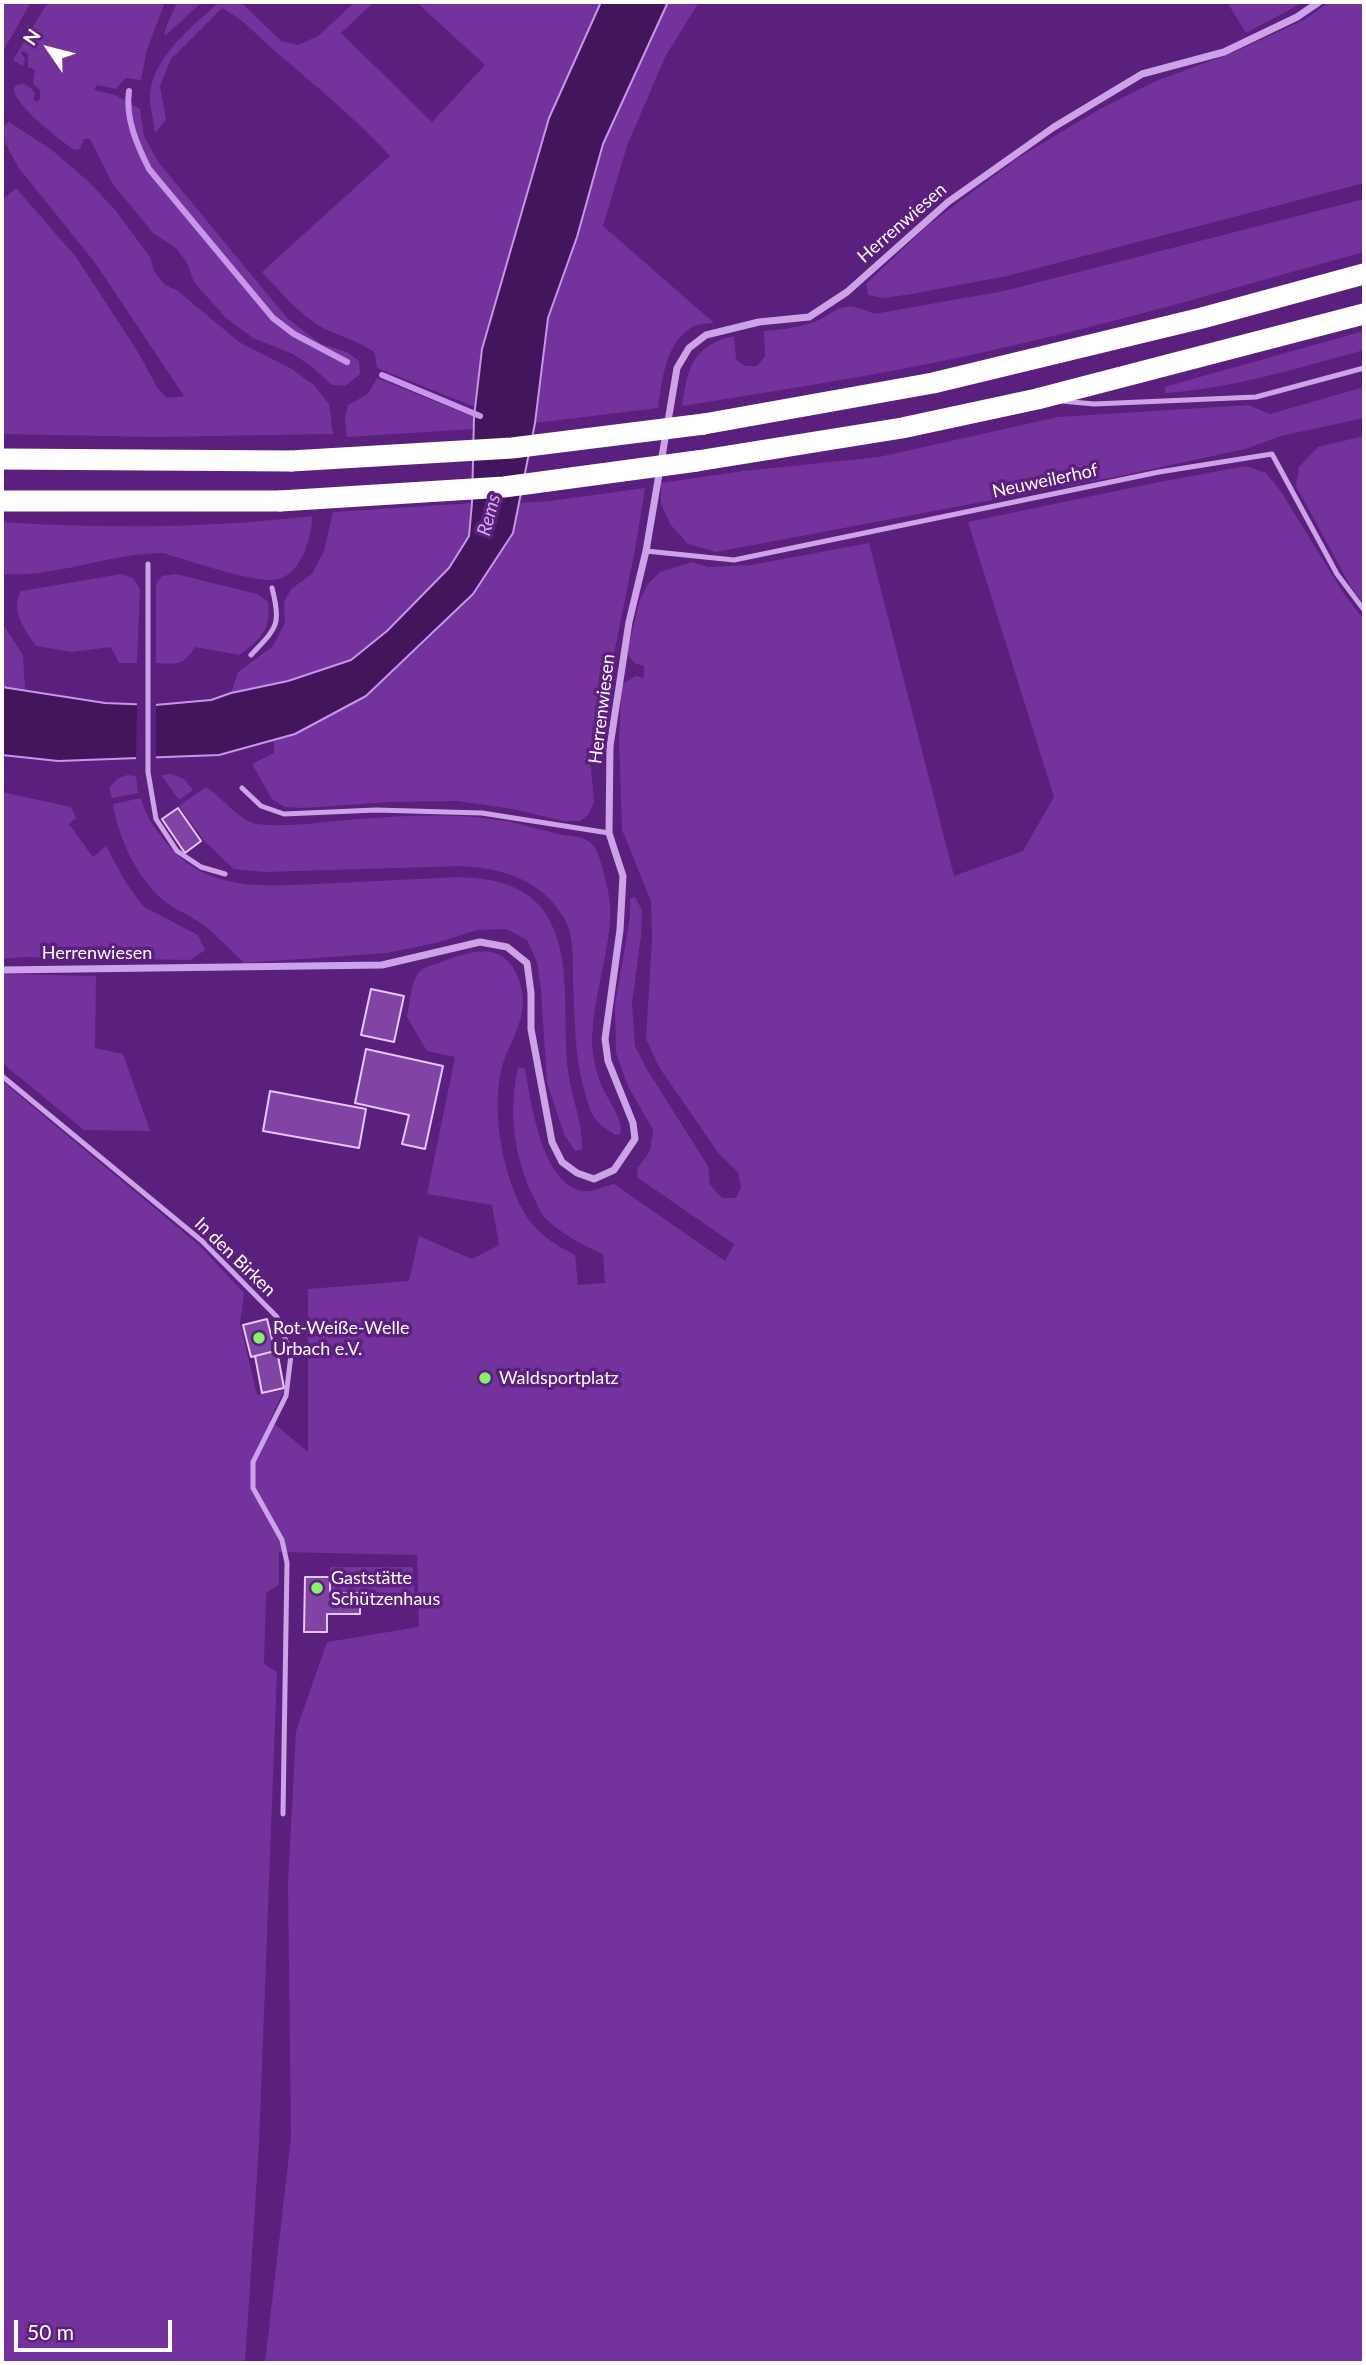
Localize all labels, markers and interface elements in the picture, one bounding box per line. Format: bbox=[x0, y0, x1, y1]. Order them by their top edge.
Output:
north arrow bbox=[14, 14, 84, 84]
text: N bbox=[18, 24, 45, 49]
street label: Herrenwiesen bbox=[853, 179, 951, 267]
street label: Neuweilerhof bbox=[990, 459, 1100, 503]
water label: Rems bbox=[473, 492, 505, 538]
street label: Herrenwiesen bbox=[585, 653, 619, 765]
street label: Herrenwiesen bbox=[42, 942, 152, 964]
street label: In den Birken bbox=[190, 1213, 280, 1301]
place label: Rot-Weiße-Welle Urbach e.V. bbox=[273, 1317, 409, 1360]
marker: Rot-Weiße-Welle Urbach e.V. bbox=[251, 1330, 267, 1346]
place label: Waldsportplatz bbox=[499, 1367, 619, 1389]
marker: Waldsportplatz bbox=[477, 1370, 493, 1386]
place label: Gaststätte Schützenhaus bbox=[331, 1567, 440, 1610]
marker: Gaststätte Schützenhaus bbox=[309, 1580, 325, 1596]
scale bar bbox=[18, 2306, 175, 2350]
text: 50 m bbox=[27, 2319, 74, 2344]

